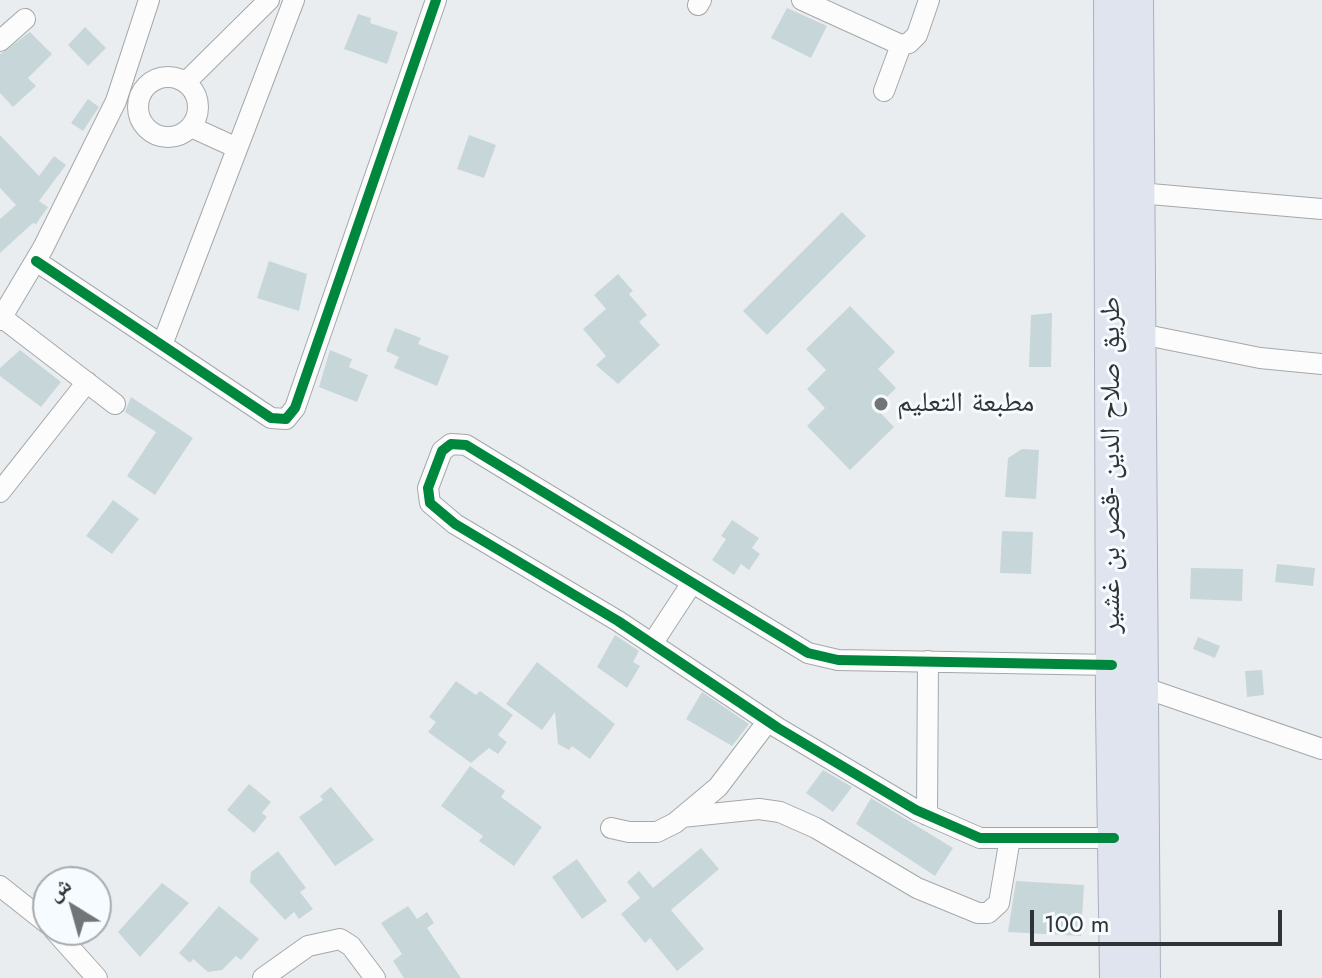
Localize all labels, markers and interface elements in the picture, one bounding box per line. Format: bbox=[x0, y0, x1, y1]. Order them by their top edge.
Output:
street label: طريق صلاح الدين -قصر بن غشير bbox=[1095, 296, 1129, 634]
place label: مطبعة التعليم bbox=[897, 387, 1034, 421]
marker: مطبعة التعليم bbox=[872, 395, 890, 413]
north arrow bbox=[32, 866, 112, 946]
text: ش bbox=[40, 869, 78, 908]
scale bar bbox=[1034, 894, 1286, 944]
text: 100 m bbox=[1044, 906, 1110, 941]

